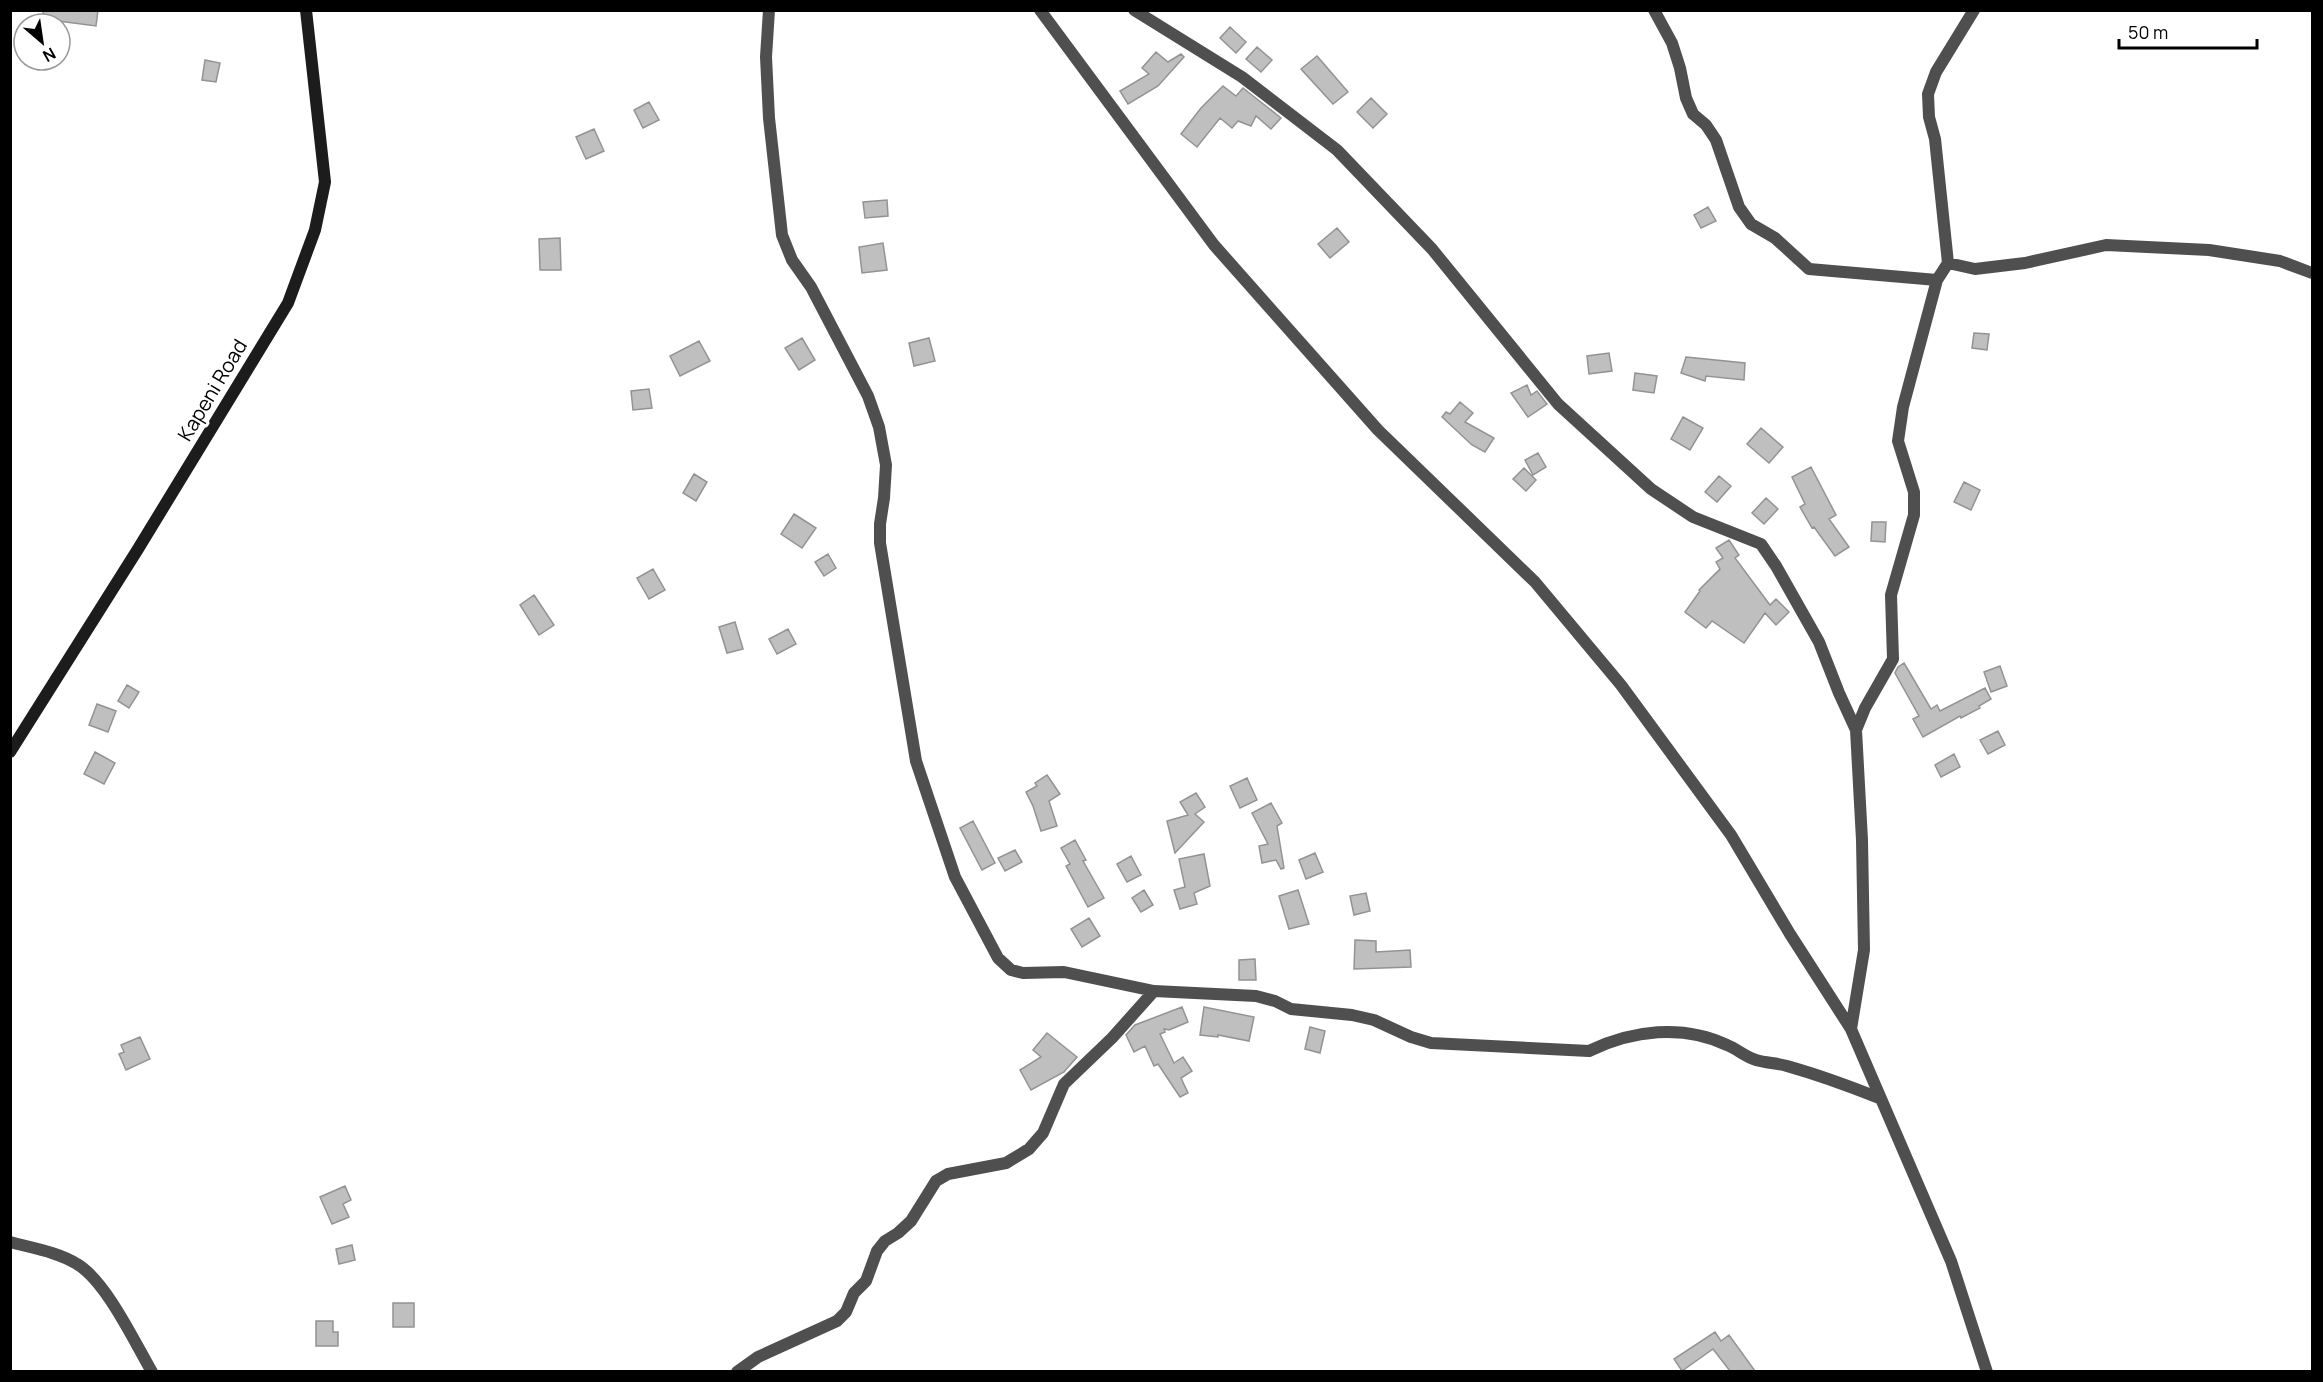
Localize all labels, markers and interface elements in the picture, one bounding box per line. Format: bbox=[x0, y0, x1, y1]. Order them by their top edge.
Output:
north arrow bbox=[12, 12, 72, 72]
scale bar bbox=[2119, 12, 2257, 50]
text: 50 m bbox=[2128, 20, 2168, 44]
text: N bbox=[39, 43, 60, 68]
street label: Kapeni Road bbox=[171, 334, 253, 446]

